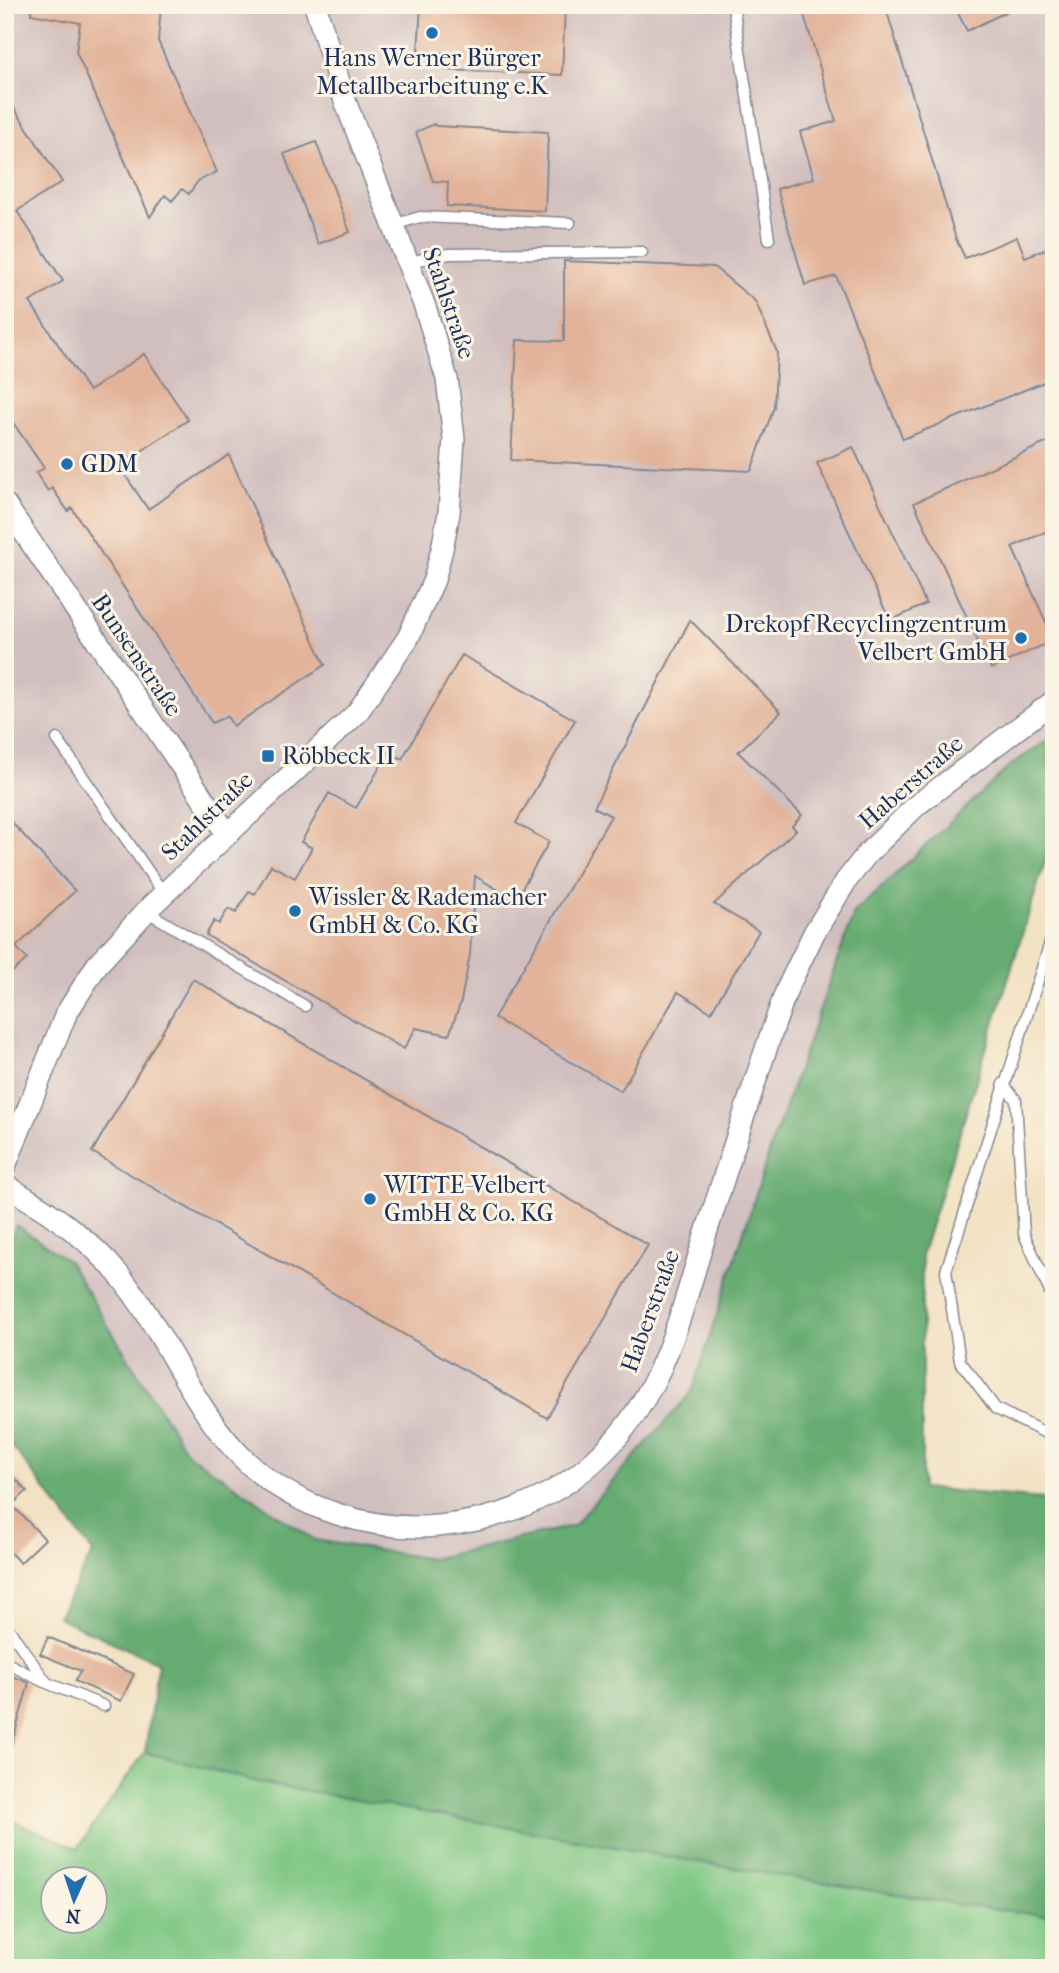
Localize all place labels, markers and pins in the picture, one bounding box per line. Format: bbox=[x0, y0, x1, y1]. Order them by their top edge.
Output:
marker: Hans Werner Bürger Metallbearbeitung e.K bbox=[424, 25, 440, 41]
place label: Hans Werner Bürger Metallbearbeitung e.K bbox=[316, 44, 549, 100]
place label: GDM bbox=[81, 450, 138, 478]
marker: GDM bbox=[59, 456, 75, 472]
place label: Drekopf Recyclingzentrum Velbert GmbH bbox=[725, 610, 1007, 666]
marker: Drekopf Recyclingzentrum Velbert GmbH bbox=[1013, 630, 1029, 646]
place label: Röbbeck II bbox=[282, 742, 395, 770]
marker: Röbbeck II bbox=[260, 748, 276, 764]
place label: Wissler & Rademacher GmbH & Co. KG bbox=[308, 883, 547, 939]
marker: Wissler & Rademacher GmbH & Co. KG bbox=[287, 903, 303, 919]
place label: WITTE-Velbert GmbH & Co. KG bbox=[383, 1171, 554, 1227]
marker: WITTE-Velbert GmbH & Co. KG bbox=[362, 1191, 378, 1207]

